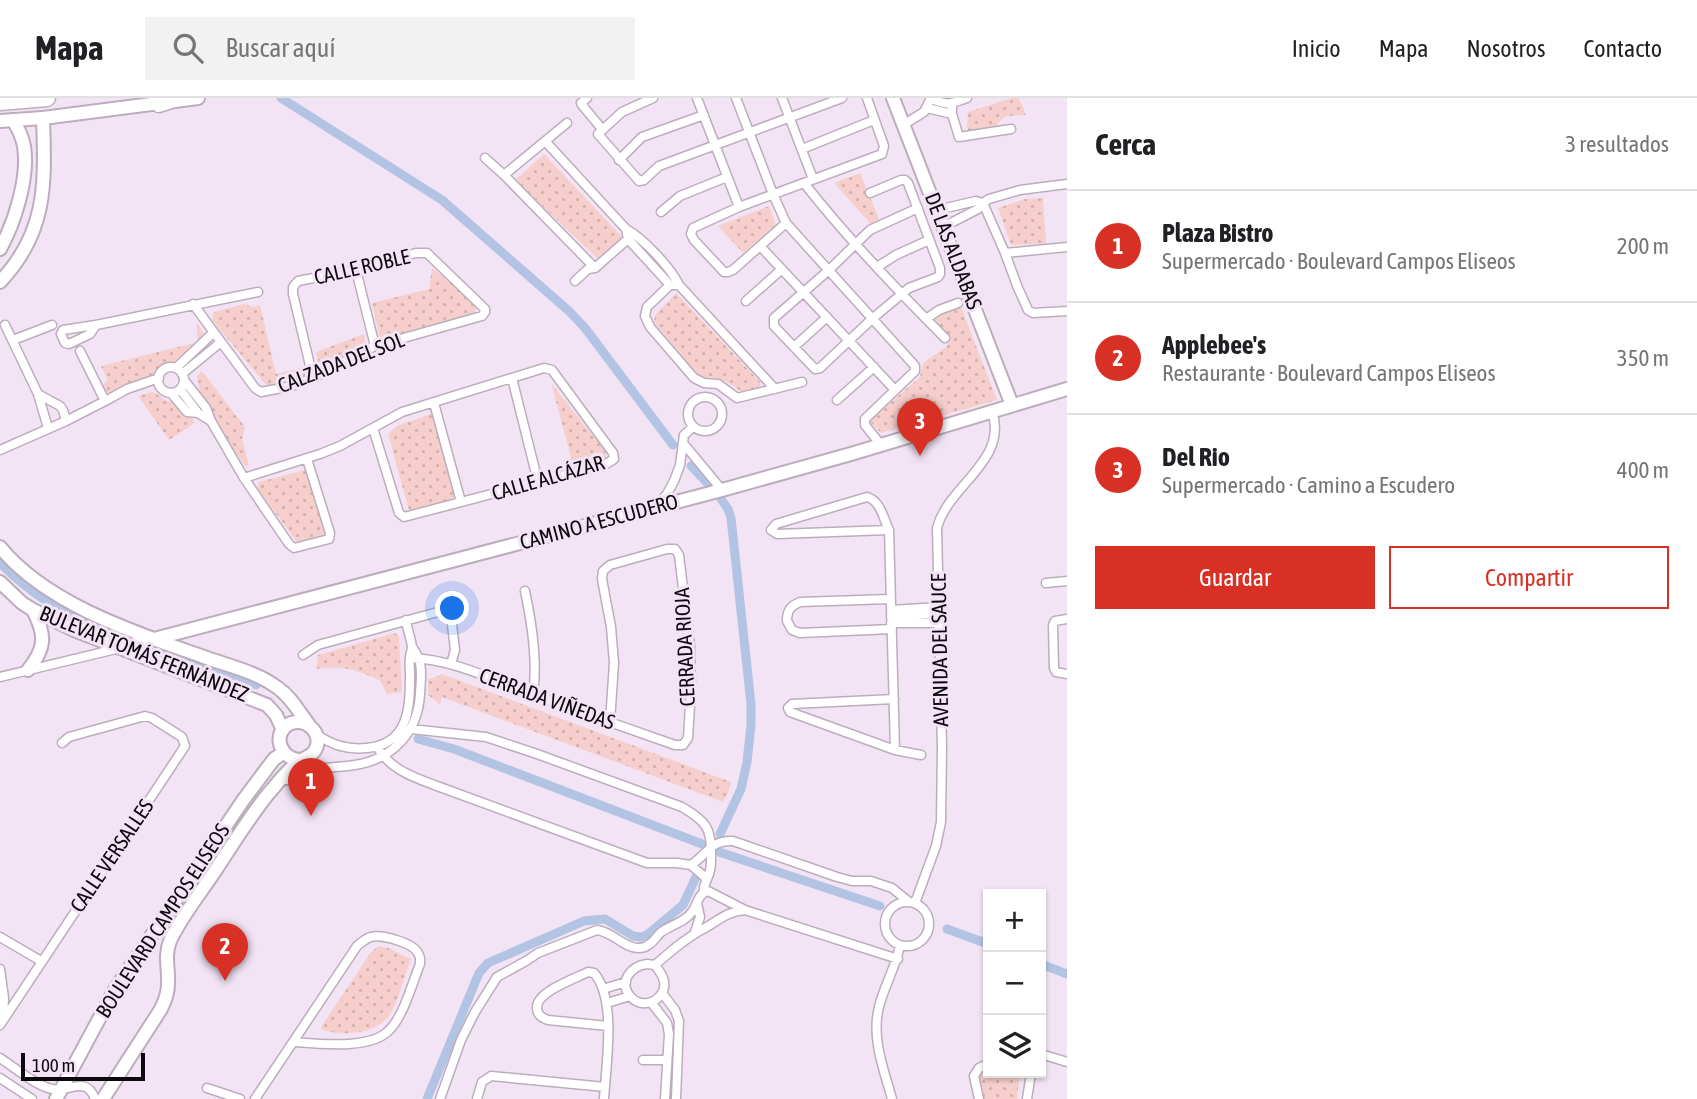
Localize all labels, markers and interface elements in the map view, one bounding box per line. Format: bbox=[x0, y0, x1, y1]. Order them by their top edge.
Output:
search box bbox=[145, 17, 635, 80]
text: Mapa bbox=[35, 29, 103, 67]
icon: search bbox=[169, 29, 207, 67]
text: Buscar aquí bbox=[225, 33, 335, 63]
text: Inicio bbox=[1292, 35, 1341, 62]
text: Mapa bbox=[1379, 35, 1428, 62]
text: Nosotros bbox=[1466, 35, 1545, 62]
text: Contacto bbox=[1583, 35, 1662, 62]
text: Cerca bbox=[1095, 127, 1156, 161]
text: 3 resultados bbox=[1565, 131, 1669, 157]
street label: DE LAS ALDABAS bbox=[921, 189, 987, 313]
text: Plaza Bistro bbox=[1162, 218, 1274, 248]
text: 1 bbox=[1113, 233, 1123, 259]
text: 200 m bbox=[1617, 233, 1669, 259]
street label: CALLE ROBLE bbox=[312, 243, 412, 289]
text: Supermercado · Boulevard Campos Eliseos bbox=[1162, 248, 1516, 274]
street label: CALZADA DEL SOL bbox=[274, 327, 407, 397]
text: Applebee's bbox=[1162, 330, 1266, 360]
text: 2 bbox=[1113, 345, 1123, 371]
text: 350 m bbox=[1617, 345, 1669, 371]
text: Restaurante · Boulevard Campos Eliseos bbox=[1162, 360, 1496, 386]
pin: 3 bbox=[897, 398, 943, 456]
text: Del Rio bbox=[1162, 442, 1230, 472]
street label: CALLE ALCÁZAR bbox=[489, 449, 607, 505]
text: 3 bbox=[1113, 457, 1123, 483]
text: 400 m bbox=[1617, 457, 1669, 483]
text: Supermercado · Camino a Escudero bbox=[1162, 472, 1455, 498]
street label: CAMINO A ESCUDERO bbox=[517, 488, 680, 554]
button: Guardar bbox=[1095, 546, 1375, 609]
button: Compartir bbox=[1389, 546, 1669, 609]
street label: AVENIDA DEL SAUCE bbox=[926, 573, 952, 727]
street label: CERRADA RIOJA bbox=[669, 586, 699, 707]
your location bbox=[435, 591, 469, 625]
street label: BULEVAR TOMÁS FERNÁNDEZ bbox=[36, 600, 252, 706]
street label: CERRADA VIÑEDAS bbox=[476, 662, 619, 734]
pin: 1 bbox=[288, 758, 334, 816]
street label: CALLE VERSALLES bbox=[65, 794, 158, 916]
street label: BOULEVARD CAMPOS ELISEOS bbox=[90, 819, 234, 1022]
map controls bbox=[983, 889, 1046, 1078]
button: + bbox=[983, 889, 1046, 952]
pin: 2 bbox=[202, 923, 248, 981]
button: − bbox=[983, 952, 1046, 1015]
button: layers bbox=[983, 1015, 1046, 1078]
scale bar bbox=[21, 1050, 145, 1082]
text: 100 m bbox=[32, 1054, 75, 1076]

